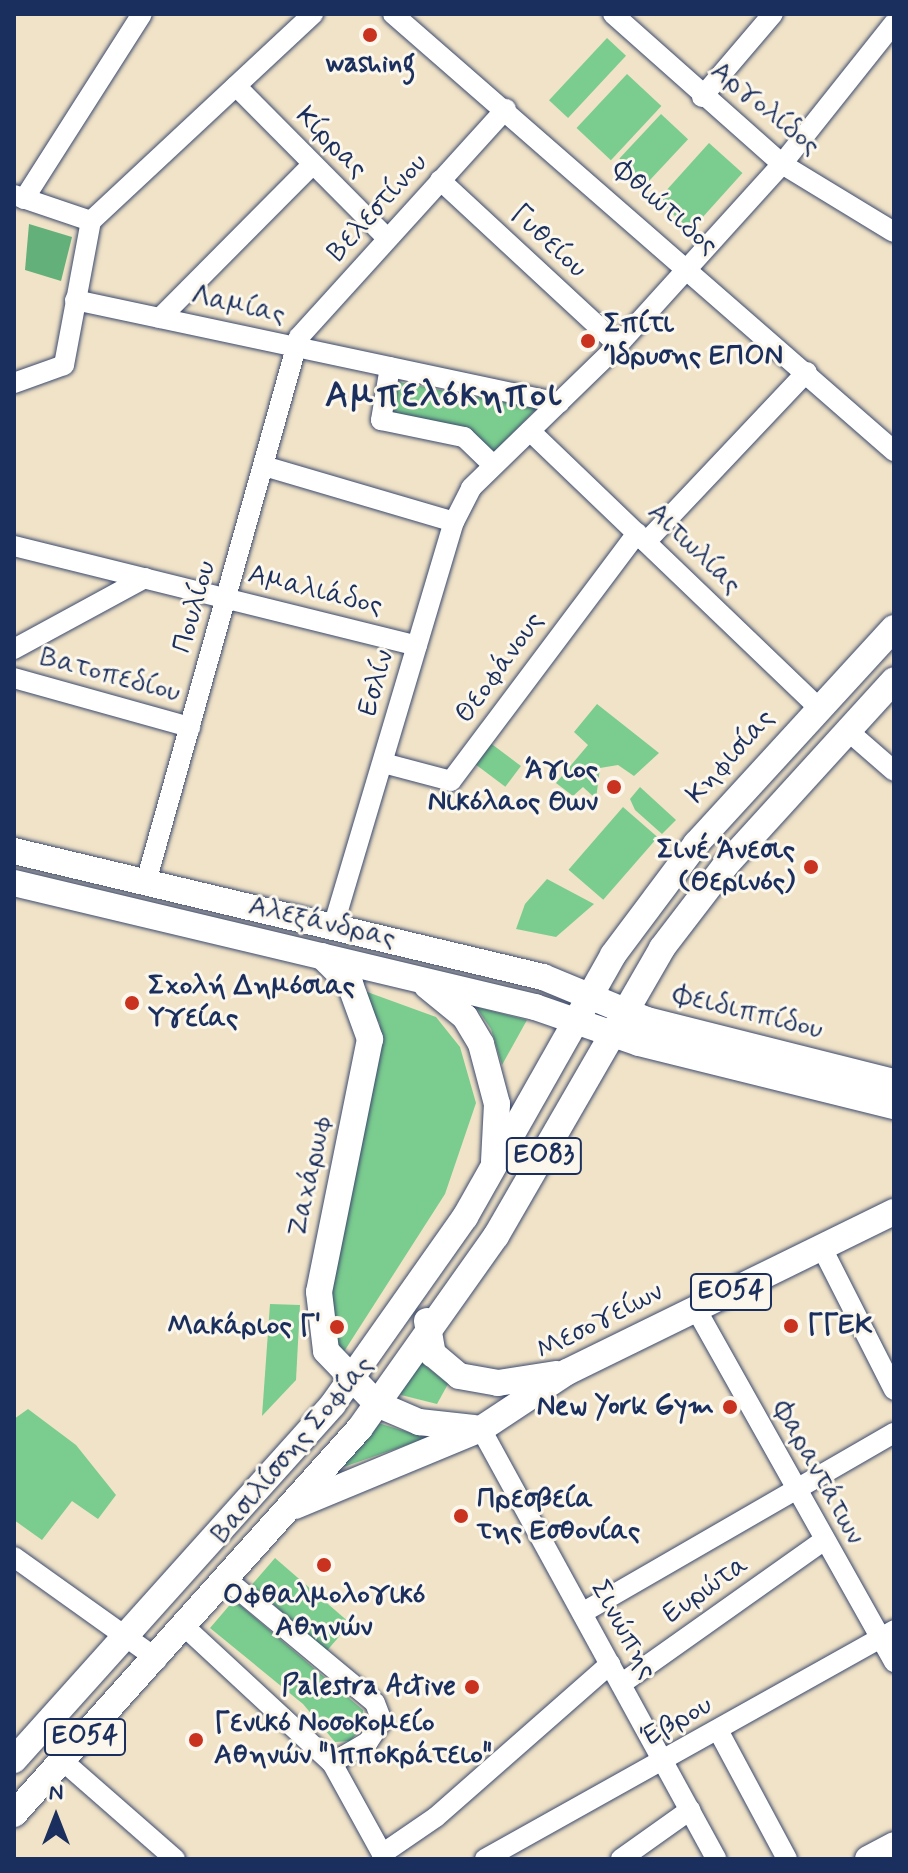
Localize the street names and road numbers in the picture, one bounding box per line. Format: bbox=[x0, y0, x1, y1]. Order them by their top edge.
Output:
street label: Αργολίδος bbox=[703, 55, 827, 163]
street label: Κίρρας bbox=[288, 100, 374, 186]
street label: Βελεστίνου bbox=[321, 147, 435, 269]
street label: Φθιώτιδος bbox=[605, 153, 725, 263]
street label: Γυθείου bbox=[503, 198, 593, 286]
street label: Λαμίας bbox=[188, 280, 288, 332]
street label: Αιτωλίας bbox=[640, 496, 748, 602]
street label: Πουλίου bbox=[166, 557, 224, 657]
street label: Αμαλιάδος bbox=[244, 558, 386, 624]
street label: Θεοφάνους bbox=[448, 606, 552, 730]
street label: Βατοπεδίου bbox=[36, 641, 184, 711]
street label: Εσλίν bbox=[352, 646, 402, 720]
street label: Κηφισίας bbox=[680, 703, 782, 811]
street label: Αλεξάνδρας bbox=[245, 890, 399, 956]
street label: Φειδιππίδου bbox=[670, 978, 826, 1048]
street label: Ζαχάρωφ bbox=[282, 1112, 340, 1240]
road number: ΕΟ83 bbox=[504, 1134, 584, 1178]
road number: ΕΟ54 bbox=[689, 1270, 773, 1314]
street label: Μεσογείων bbox=[531, 1276, 669, 1368]
street label: Βασιλίσσης Σοφίας bbox=[205, 1349, 381, 1551]
street label: Φαραντάτων bbox=[765, 1395, 871, 1551]
street label: Ευρώτα bbox=[657, 1549, 755, 1631]
street label: Σινώπης bbox=[582, 1575, 664, 1685]
street label: Έβρου bbox=[636, 1689, 718, 1755]
road number: ΕΟ54 bbox=[43, 1715, 127, 1759]

